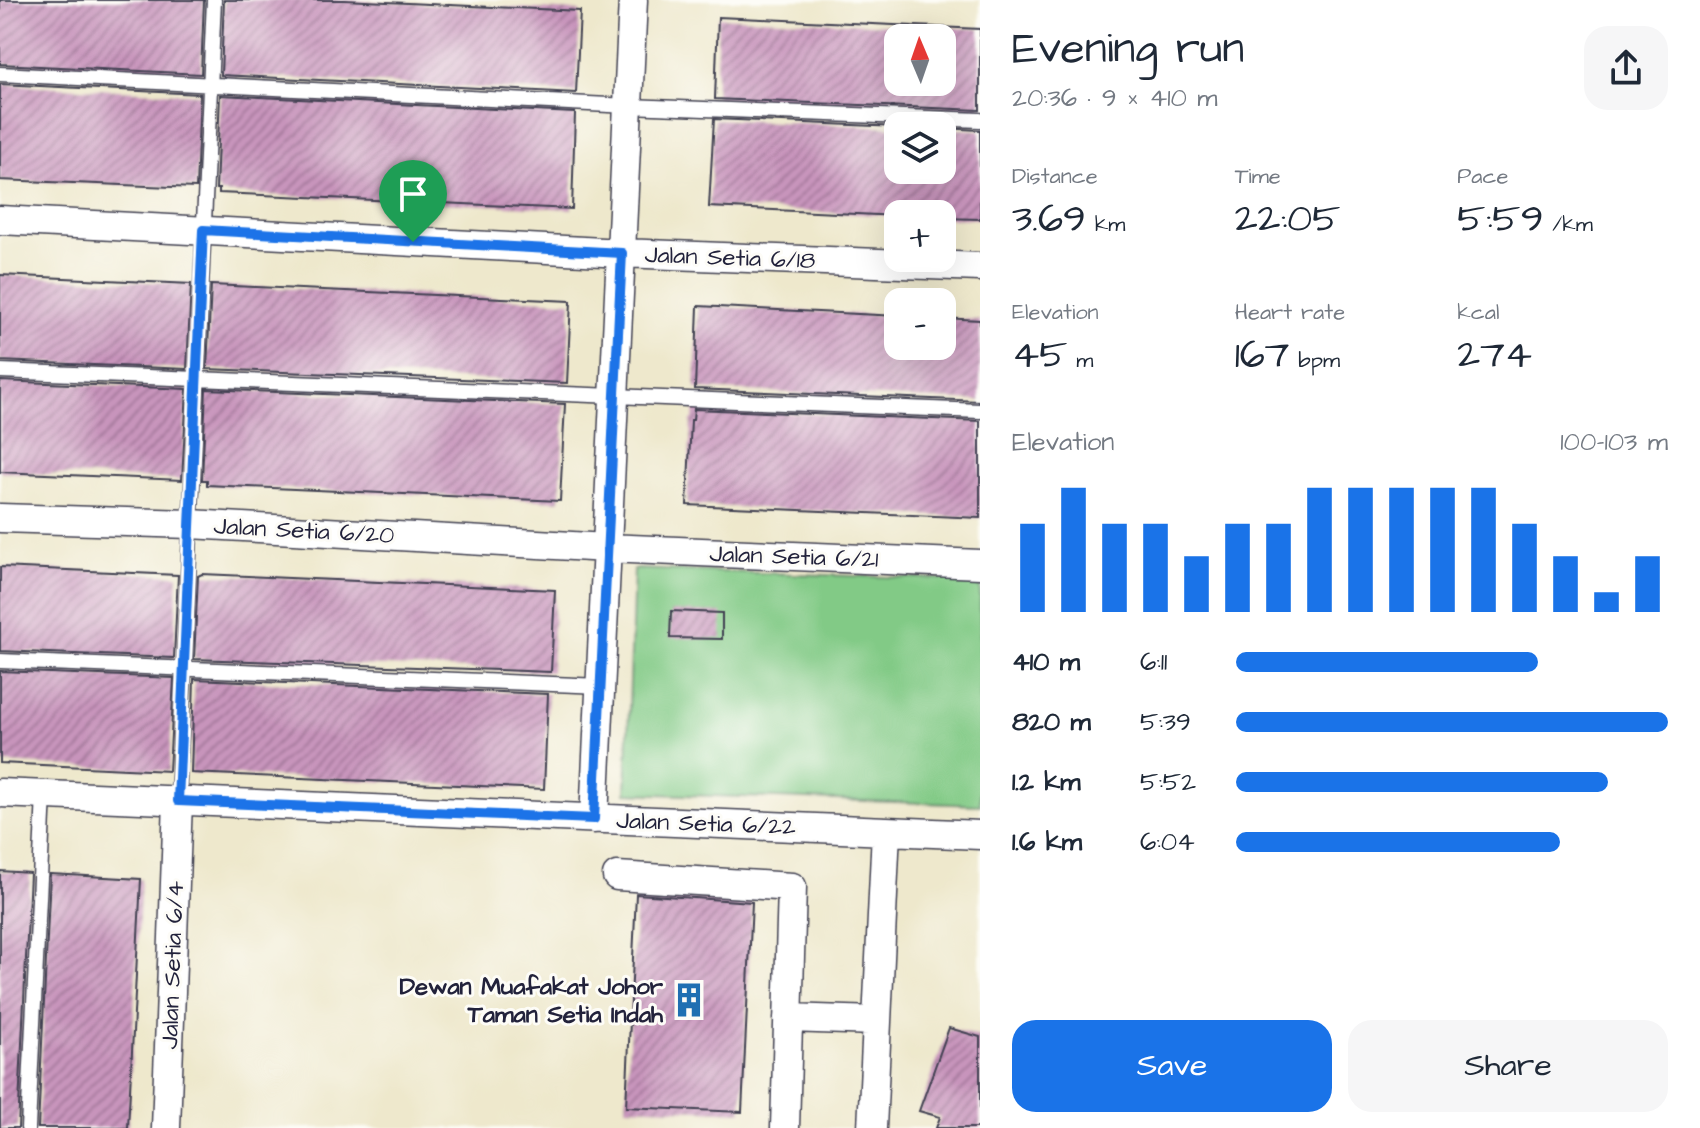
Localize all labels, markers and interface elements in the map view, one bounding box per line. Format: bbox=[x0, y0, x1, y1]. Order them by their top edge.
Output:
text: Evening run bbox=[1012, 19, 1244, 80]
north arrow bbox=[884, 24, 956, 96]
map controls bbox=[884, 24, 956, 360]
button: share bbox=[1584, 26, 1668, 110]
text: 20:36 · 9 × 410 m bbox=[1012, 80, 1218, 116]
button: layers bbox=[884, 112, 956, 184]
pin bbox=[379, 160, 447, 242]
text: Distance bbox=[1012, 161, 1098, 192]
text: Time bbox=[1235, 161, 1281, 192]
text: Pace bbox=[1457, 161, 1508, 192]
icon: arrive bbox=[391, 172, 435, 216]
text: 3.69 bbox=[1012, 192, 1086, 247]
text: 22:05 bbox=[1235, 192, 1341, 247]
text: 5:59 bbox=[1457, 192, 1543, 247]
button: + bbox=[884, 200, 956, 272]
text: km bbox=[1086, 209, 1125, 240]
text: /km bbox=[1543, 209, 1593, 240]
street label: Jalan Setia 6/18 bbox=[644, 238, 816, 278]
button: − bbox=[884, 288, 956, 360]
text: Elevation bbox=[1012, 297, 1099, 328]
text: Heart rate bbox=[1235, 297, 1345, 328]
text: kcal bbox=[1457, 297, 1499, 328]
text: 45 bbox=[1012, 328, 1068, 383]
text: 167 bbox=[1235, 328, 1289, 383]
text: 274 bbox=[1457, 328, 1532, 383]
text: m bbox=[1068, 345, 1093, 376]
text: bpm bbox=[1289, 345, 1340, 376]
text: Elevation bbox=[1012, 424, 1114, 460]
text: 100–103 m bbox=[1560, 424, 1668, 460]
street label: Jalan Setia 6/20 bbox=[213, 509, 395, 553]
street label: Jalan Setia 6/21 bbox=[709, 537, 879, 577]
text: 410 m bbox=[1012, 644, 1080, 680]
text: 6:11 bbox=[1140, 644, 1167, 680]
text: 820 m bbox=[1012, 704, 1091, 740]
text: 5:39 bbox=[1140, 704, 1191, 740]
text: 1.2 km bbox=[1012, 764, 1080, 800]
text: 5:52 bbox=[1140, 764, 1196, 800]
street label: Jalan Setia 6/22 bbox=[616, 804, 797, 844]
text: 1.6 km bbox=[1012, 824, 1082, 860]
text: 6:04 bbox=[1140, 824, 1195, 860]
street label: Jalan Setia 6/4 bbox=[153, 880, 193, 1050]
place label: Dewan Muafakat Johor Taman Setia Indah bbox=[399, 970, 664, 1032]
building icon: Dewan Muafakat Johor Taman Setia Indah bbox=[670, 981, 708, 1019]
button: Save bbox=[1012, 1020, 1332, 1112]
button: Share bbox=[1348, 1020, 1668, 1112]

